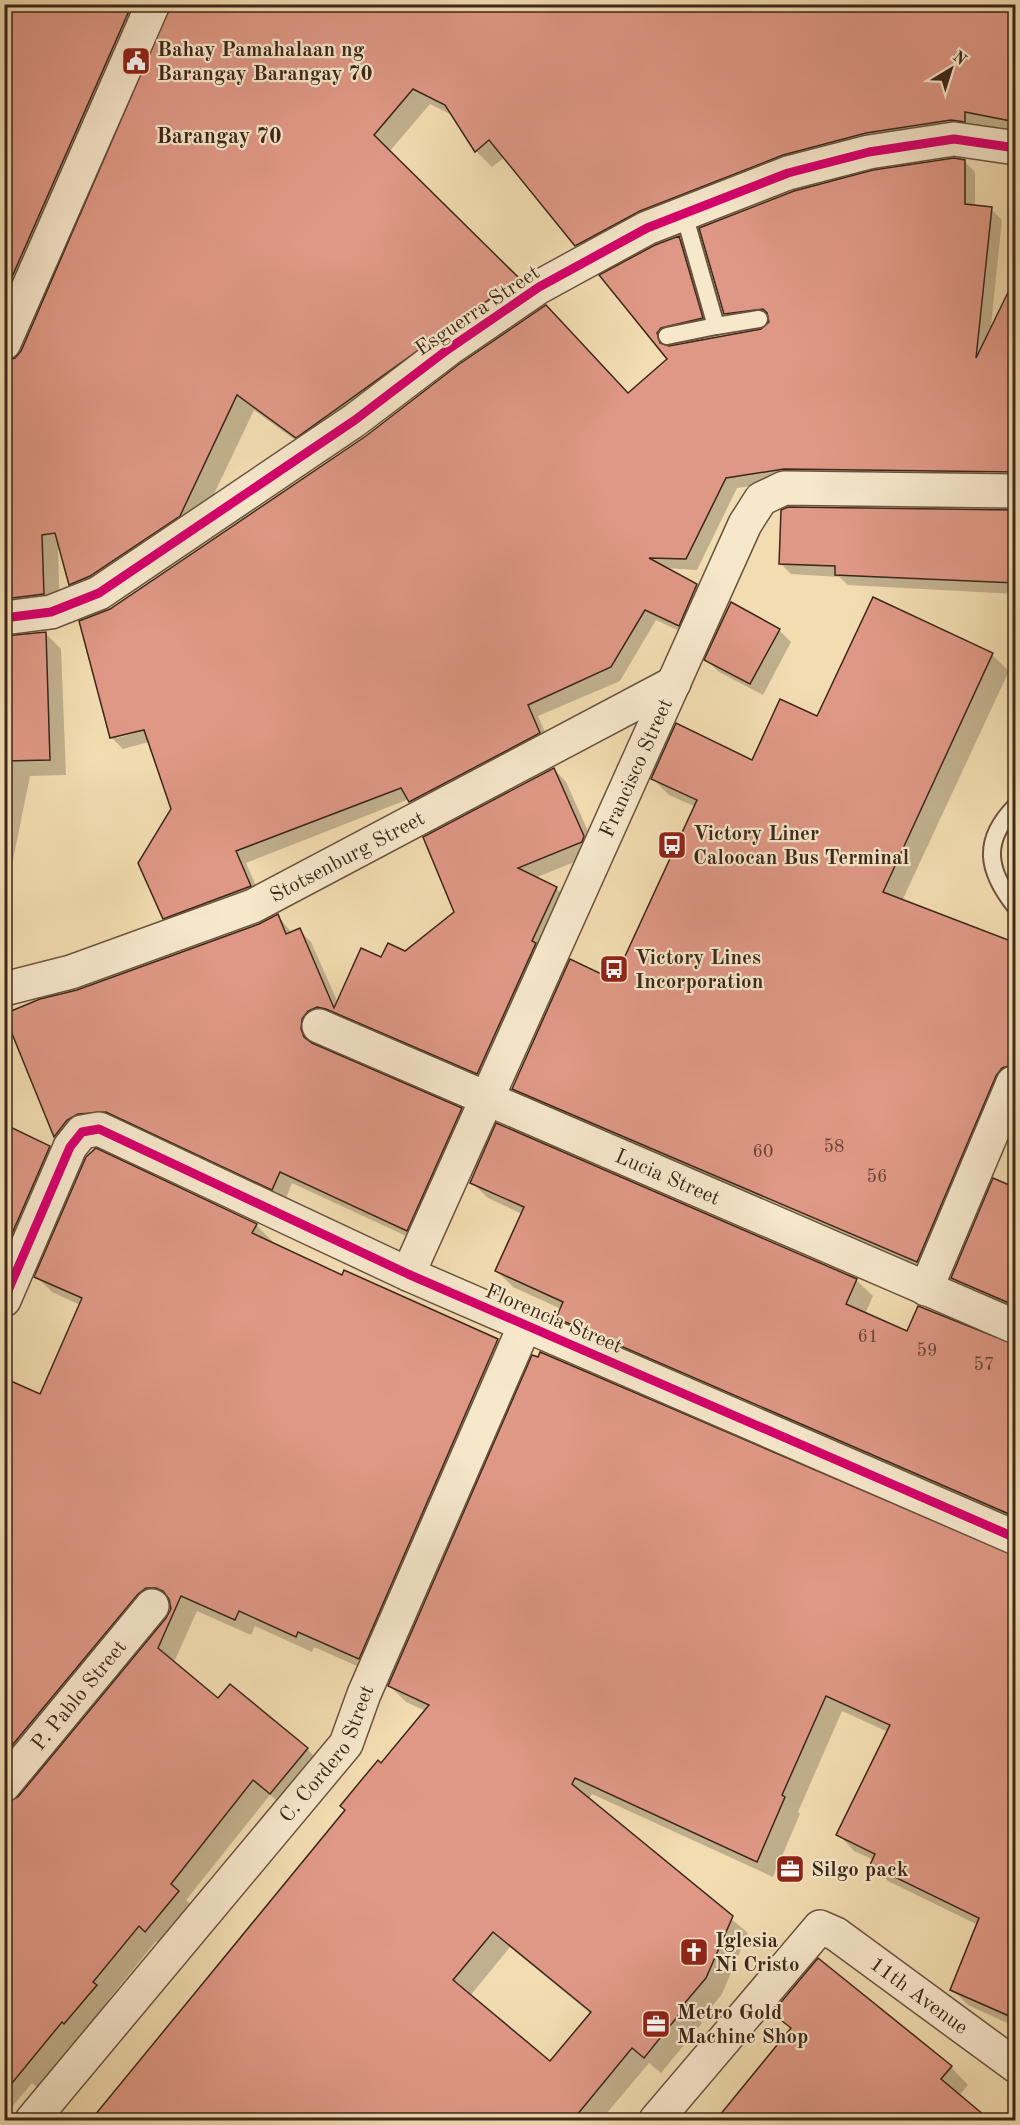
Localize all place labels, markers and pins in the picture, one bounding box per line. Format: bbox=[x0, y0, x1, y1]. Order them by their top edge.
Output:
place label: Bahay Pamahalaan ng Barangay Barangay 70 bbox=[157, 40, 373, 85]
public building icon: Bahay Pamahalaan ng Barangay Barangay 70 bbox=[120, 45, 152, 77]
place label: Victory Liner Caloocan Bus Terminal bbox=[693, 824, 909, 869]
bus stop icon: Victory Liner Caloocan Bus Terminal bbox=[656, 829, 688, 861]
place label: Victory Lines Incorporation bbox=[635, 948, 763, 993]
bus stop icon: Victory Lines Incorporation bbox=[598, 953, 630, 985]
office icon: Silgo pack bbox=[774, 1853, 806, 1885]
place label: Silgo pack bbox=[811, 1860, 909, 1881]
place label: Iglesia Ni Cristo bbox=[715, 1931, 800, 1976]
church icon: Iglesia Ni Cristo bbox=[678, 1936, 710, 1968]
place label: Metro Gold Machine Shop bbox=[677, 2003, 808, 2048]
office icon: Metro Gold Machine Shop bbox=[640, 2008, 672, 2040]

